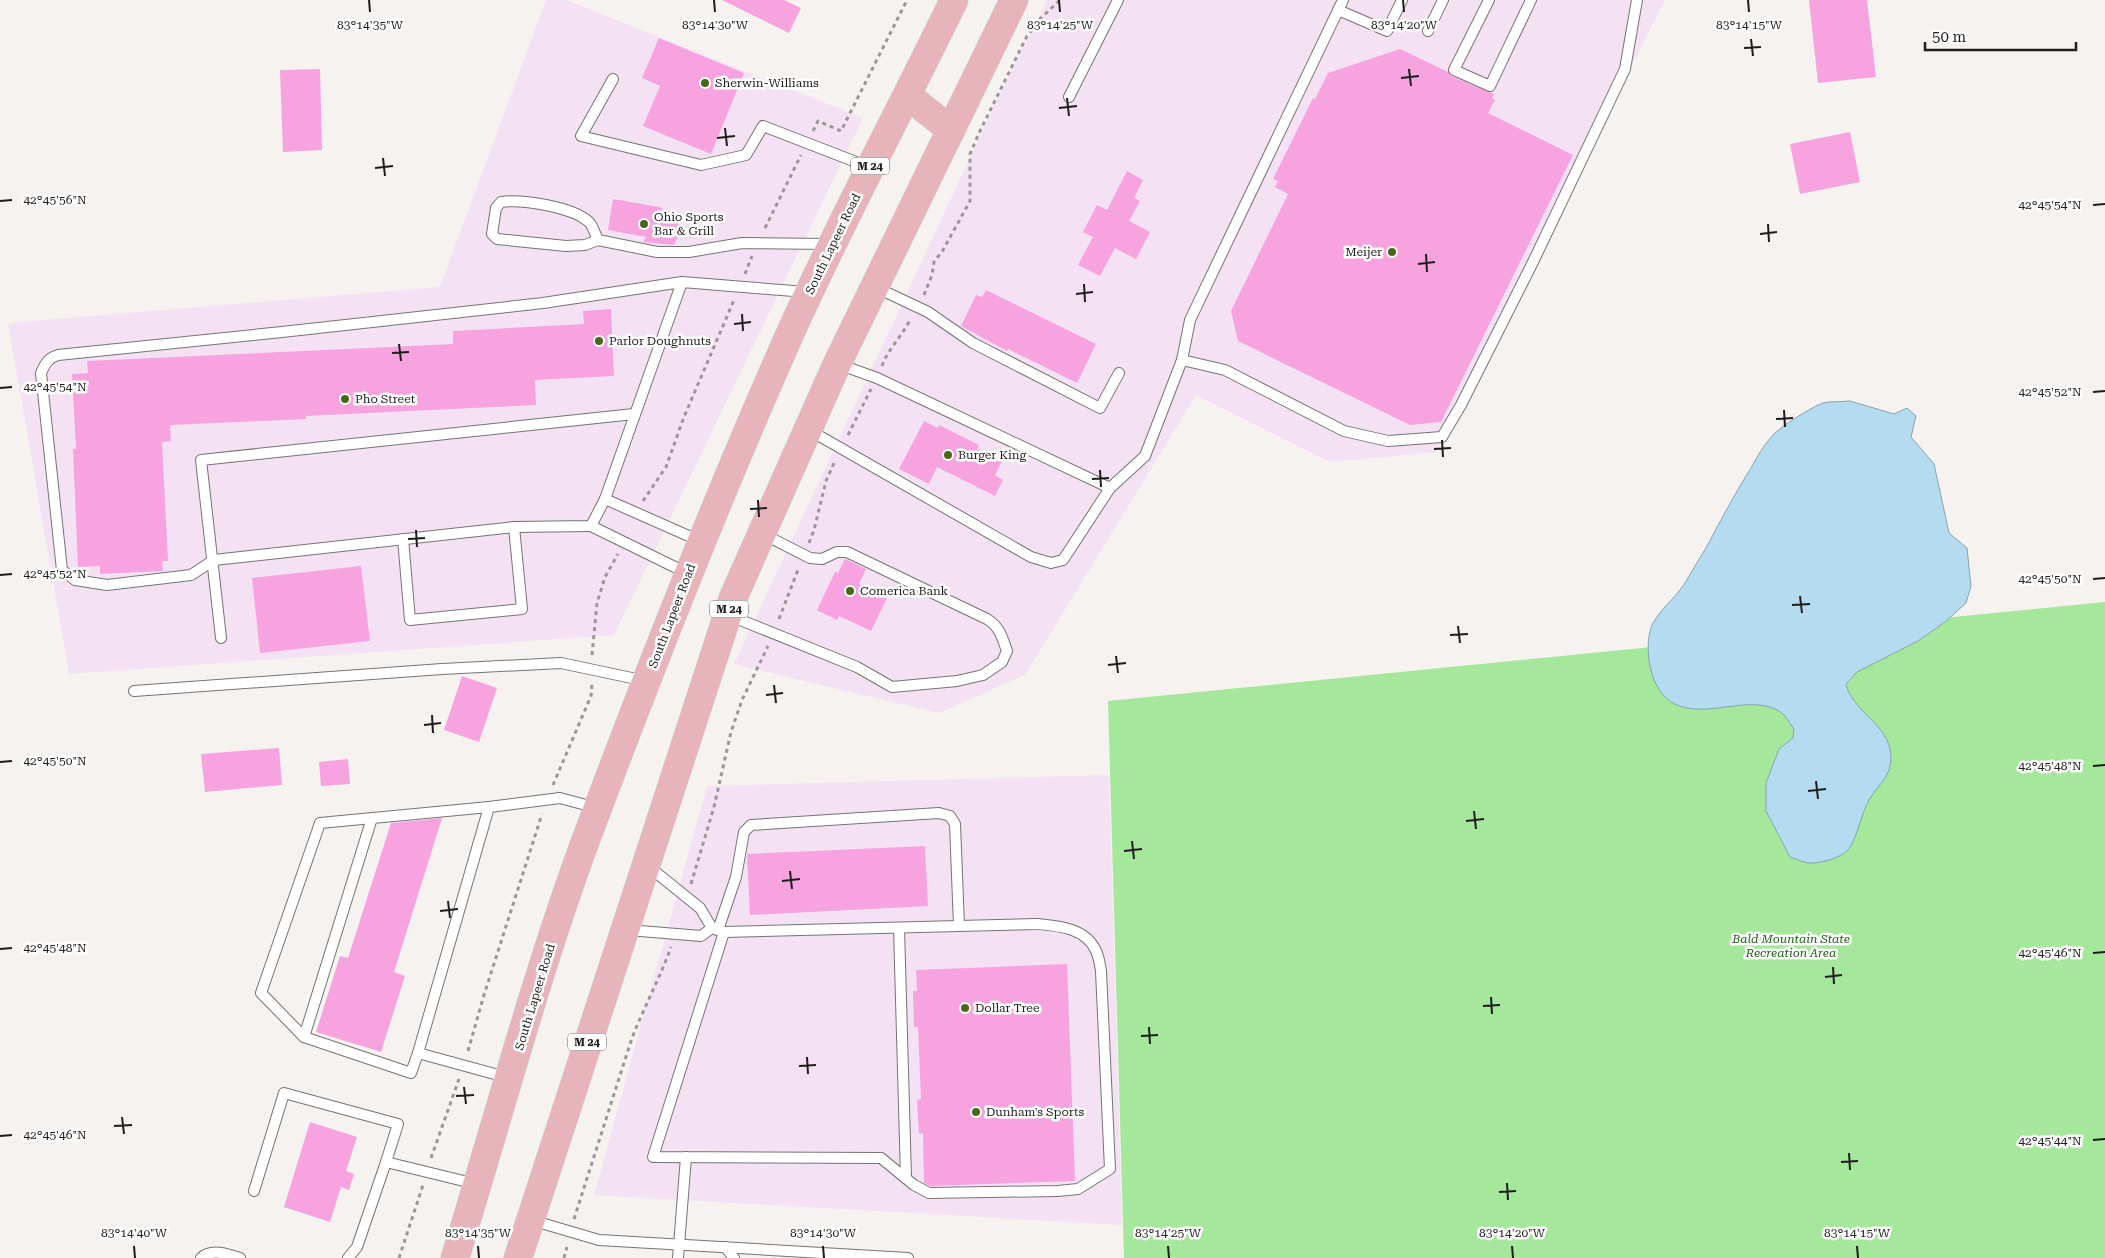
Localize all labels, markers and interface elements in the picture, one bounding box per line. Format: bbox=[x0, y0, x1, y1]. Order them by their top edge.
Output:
text: 83°14'35"W bbox=[337, 18, 404, 32]
text: 83°14'30"W bbox=[682, 18, 749, 32]
text: 83°14'25"W bbox=[1027, 18, 1094, 32]
text: 83°14'20"W bbox=[1371, 18, 1438, 32]
text: 83°14'15"W bbox=[1716, 18, 1783, 32]
scale bar bbox=[1925, 20, 2076, 52]
text: 50 m bbox=[1932, 28, 1967, 46]
place label: Sherwin-Williams bbox=[715, 76, 819, 90]
marker: Sherwin-Williams bbox=[699, 77, 711, 89]
road number: M 24 bbox=[851, 158, 889, 175]
street label: South Lapeer Road bbox=[803, 191, 864, 297]
text: 42°45'56"N bbox=[23, 193, 87, 207]
text: 42°45'54"N bbox=[2018, 198, 2082, 212]
place label: Ohio Sports Bar & Grill bbox=[654, 210, 724, 238]
marker: Ohio Sports Bar & Grill bbox=[638, 218, 650, 230]
place label: Meijer bbox=[1345, 245, 1382, 259]
marker: Meijer bbox=[1386, 246, 1398, 258]
place label: Parlor Doughnuts bbox=[609, 334, 711, 348]
marker: Parlor Doughnuts bbox=[593, 335, 605, 347]
text: 42°45'54"N bbox=[23, 380, 87, 394]
text: 42°45'52"N bbox=[2018, 385, 2082, 399]
place label: Pho Street bbox=[355, 392, 416, 406]
marker: Pho Street bbox=[339, 393, 351, 405]
place label: Burger King bbox=[958, 448, 1027, 462]
marker: Burger King bbox=[942, 449, 954, 461]
street label: South Lapeer Road bbox=[646, 562, 698, 670]
text: 42°45'52"N bbox=[23, 567, 87, 581]
text: 42°45'50"N bbox=[2018, 572, 2082, 586]
place label: Comerica Bank bbox=[860, 584, 949, 598]
marker: Comerica Bank bbox=[844, 585, 856, 597]
road number: M 24 bbox=[710, 600, 748, 618]
text: 42°45'50"N bbox=[23, 754, 87, 768]
text: 42°45'48"N bbox=[2018, 759, 2082, 773]
park label: Bald Mountain State Recreation Area bbox=[1731, 932, 1850, 960]
text: 42°45'48"N bbox=[23, 941, 87, 955]
street label: South Lapeer Road bbox=[512, 942, 558, 1052]
text: 42°45'46"N bbox=[2018, 946, 2082, 960]
place label: Dollar Tree bbox=[975, 1001, 1040, 1015]
marker: Dollar Tree bbox=[959, 1002, 971, 1014]
road number: M 24 bbox=[568, 1034, 606, 1050]
place label: Dunham's Sports bbox=[986, 1105, 1084, 1119]
marker: Dunham's Sports bbox=[970, 1106, 982, 1118]
text: 42°45'46"N bbox=[23, 1128, 87, 1142]
text: 42°45'44"N bbox=[2018, 1134, 2082, 1148]
text: 83°14'40"W bbox=[101, 1226, 168, 1240]
text: 83°14'35"W bbox=[445, 1226, 512, 1240]
text: 83°14'30"W bbox=[790, 1226, 857, 1240]
text: 83°14'25"W bbox=[1135, 1226, 1202, 1240]
text: 83°14'20"W bbox=[1479, 1226, 1546, 1240]
text: 83°14'15"W bbox=[1824, 1226, 1891, 1240]

